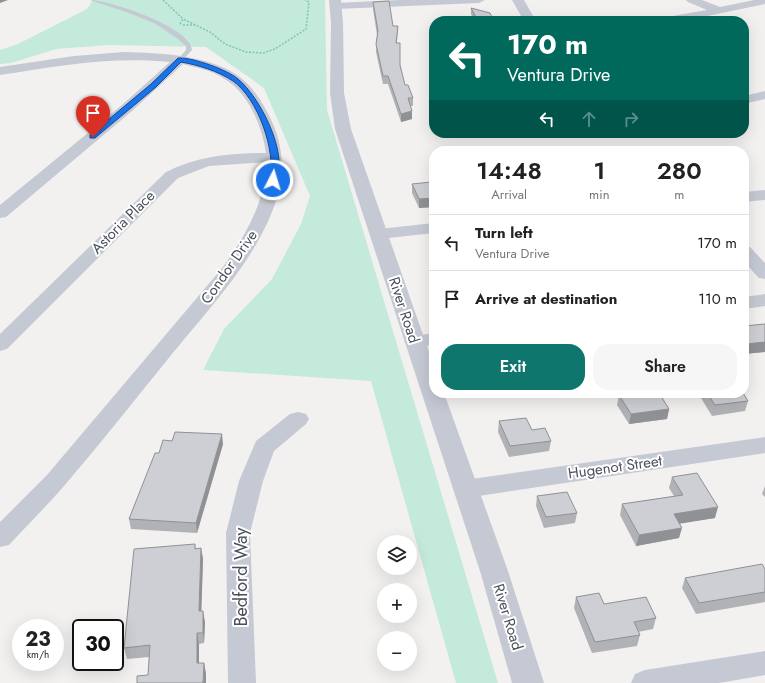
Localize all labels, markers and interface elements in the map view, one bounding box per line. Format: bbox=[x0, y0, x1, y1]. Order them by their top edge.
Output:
text: 170 m bbox=[507, 24, 588, 65]
icon: left bbox=[441, 32, 493, 84]
text: Ventura Drive bbox=[507, 62, 610, 88]
pin bbox=[76, 96, 110, 137]
icon: arrive bbox=[82, 102, 104, 124]
icon: left bbox=[536, 108, 558, 130]
icon: ahead bbox=[578, 108, 600, 130]
icon: right bbox=[620, 108, 642, 130]
text: 14:48 bbox=[476, 153, 542, 188]
text: 1 bbox=[593, 153, 605, 188]
text: 280 bbox=[657, 153, 702, 188]
position arrow bbox=[252, 159, 294, 201]
street label: Astoria Place bbox=[86, 185, 160, 259]
text: Arrival bbox=[491, 185, 527, 204]
text: min bbox=[589, 185, 609, 204]
text: m bbox=[674, 185, 684, 204]
text: Turn left bbox=[475, 222, 533, 244]
street label: Condor Drive bbox=[195, 225, 263, 309]
icon: left bbox=[441, 232, 463, 254]
text: 170 m bbox=[697, 232, 737, 254]
text: Ventura Drive bbox=[475, 244, 550, 263]
street label: River Road bbox=[383, 274, 425, 346]
icon: arrive bbox=[441, 288, 463, 310]
text: Arrive at destination bbox=[475, 288, 617, 310]
text: 110 m bbox=[698, 288, 737, 310]
button: Exit bbox=[441, 344, 585, 390]
button: Share bbox=[593, 344, 737, 390]
street label: Hugenot Street bbox=[567, 449, 664, 484]
street label: Bedford Way bbox=[228, 527, 254, 626]
map controls bbox=[377, 535, 417, 671]
button: layers bbox=[377, 535, 417, 575]
street label: River Road bbox=[487, 581, 529, 653]
button: + bbox=[377, 583, 417, 623]
speed limit sign: 30 bbox=[72, 619, 124, 671]
text: 23 bbox=[25, 625, 51, 654]
button: − bbox=[377, 631, 417, 671]
text: km/h bbox=[27, 647, 49, 662]

